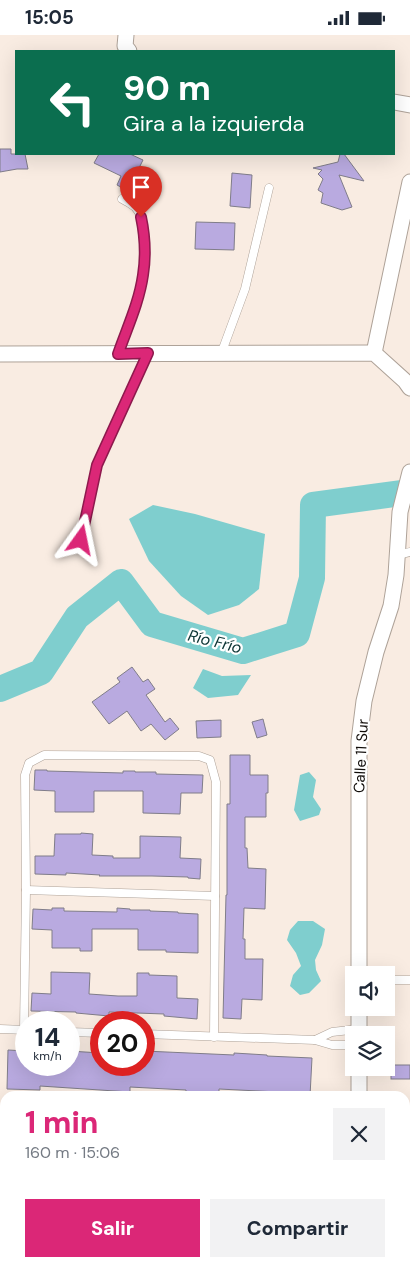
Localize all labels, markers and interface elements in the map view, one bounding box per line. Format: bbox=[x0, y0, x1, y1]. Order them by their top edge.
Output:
text: 15:05 bbox=[25, 5, 74, 30]
text: 90 m bbox=[123, 65, 211, 111]
icon: left bbox=[40, 70, 105, 135]
text: Gira a la izquierda bbox=[123, 109, 304, 138]
pin bbox=[120, 166, 162, 217]
icon: arrive bbox=[127, 173, 155, 201]
position arrow bbox=[54, 513, 106, 565]
water label: Río Frío bbox=[186, 625, 244, 658]
street label: Calle 11 Sur bbox=[349, 718, 373, 794]
map controls bbox=[345, 966, 395, 1076]
button: sound bbox=[345, 966, 395, 1016]
speed limit sign: 20 bbox=[90, 1011, 155, 1076]
text: 14 bbox=[35, 1021, 60, 1054]
button: layers bbox=[345, 1026, 395, 1076]
text: km/h bbox=[33, 1048, 62, 1064]
text: 1 min bbox=[25, 1103, 98, 1142]
button: close bbox=[333, 1108, 385, 1160]
text: 160 m · 15:06 bbox=[25, 1142, 120, 1163]
button: Salir bbox=[25, 1199, 200, 1257]
button: Compartir bbox=[210, 1199, 385, 1257]

